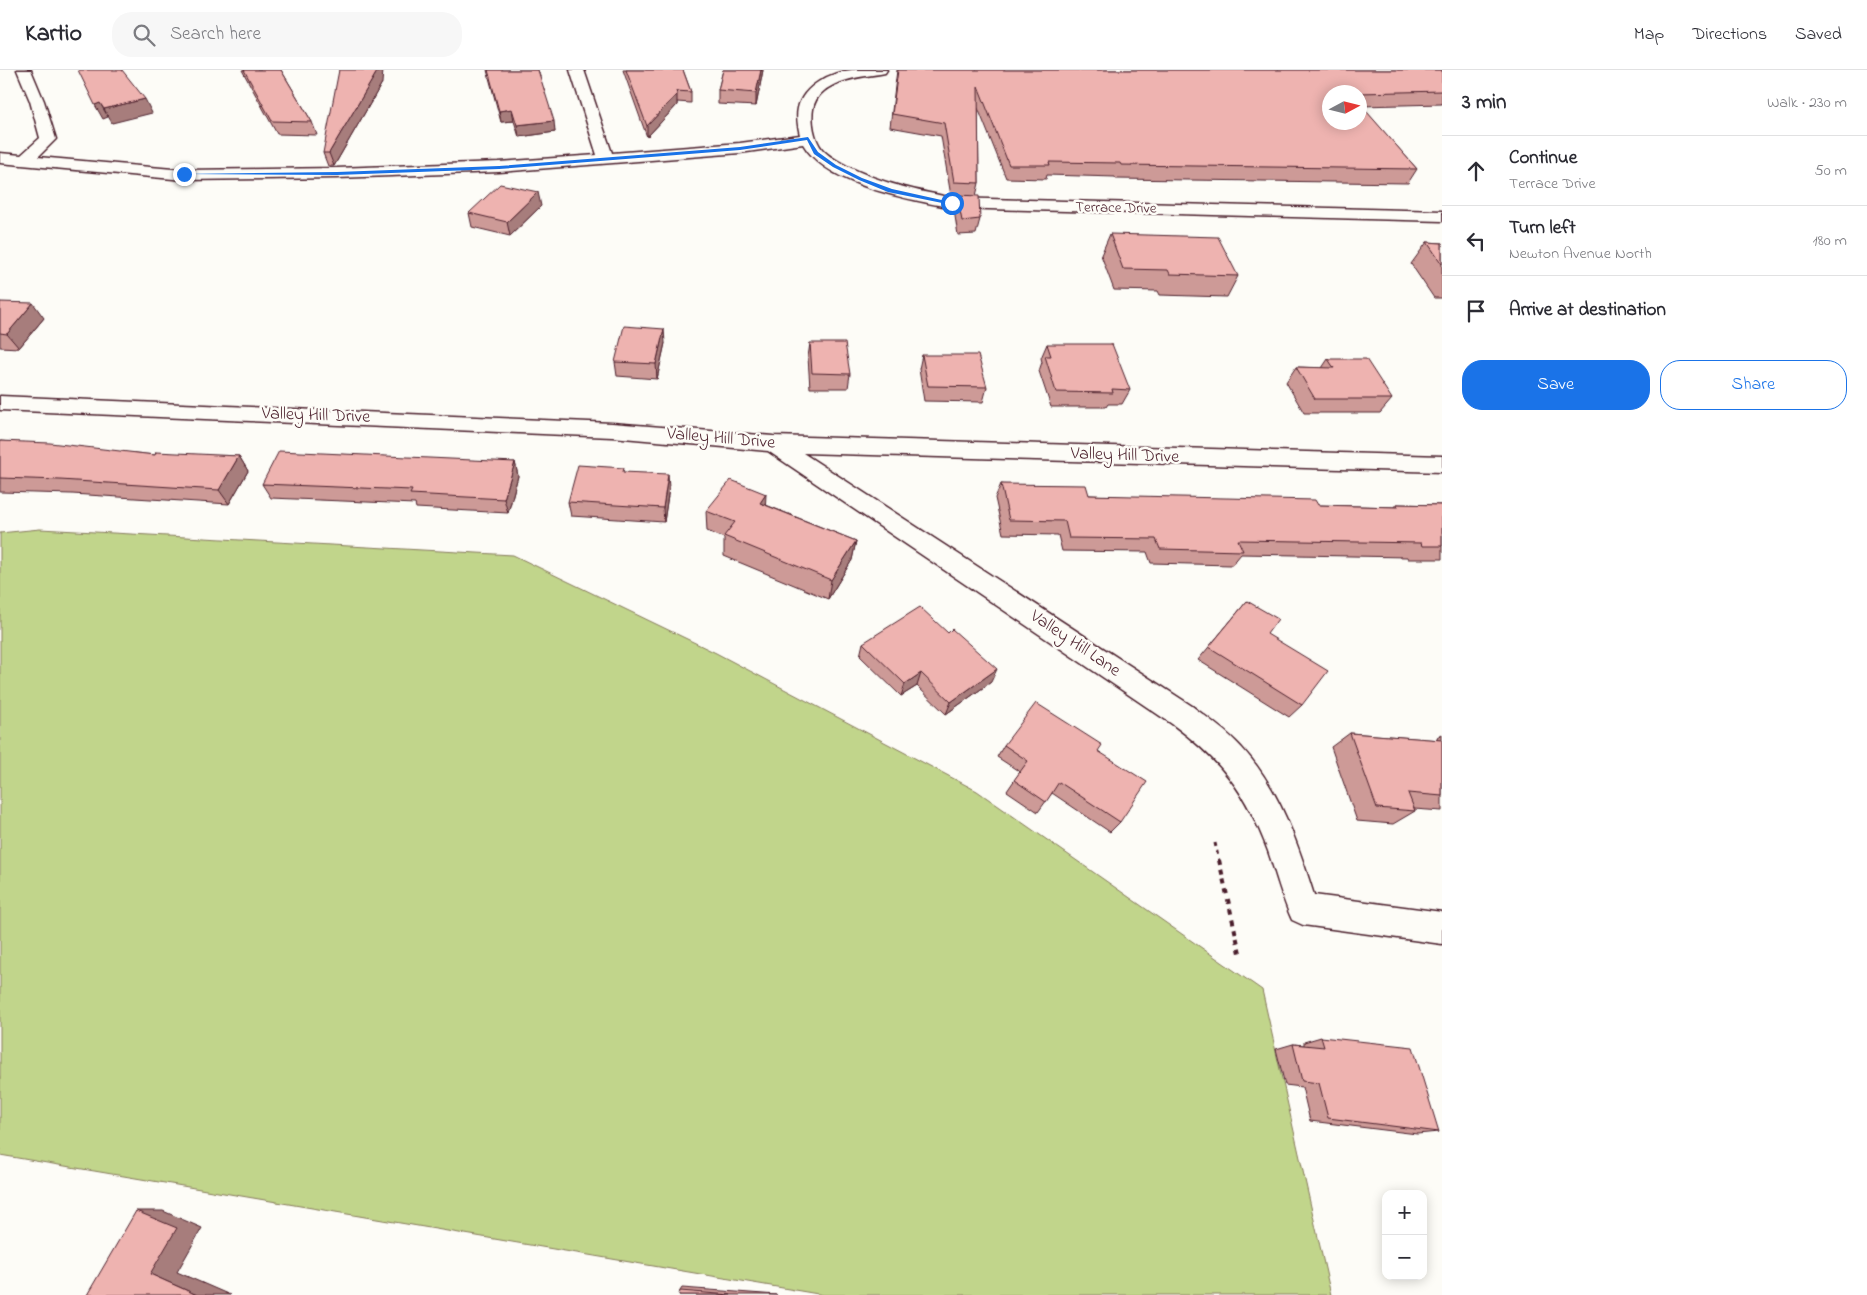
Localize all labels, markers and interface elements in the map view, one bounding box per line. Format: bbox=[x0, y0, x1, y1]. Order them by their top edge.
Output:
search box bbox=[112, 12, 462, 57]
text: Kartio bbox=[25, 17, 82, 52]
icon: search bbox=[130, 21, 158, 49]
text: Search here bbox=[170, 21, 261, 48]
text: Map bbox=[1634, 22, 1664, 48]
text: Directions bbox=[1692, 22, 1767, 48]
text: Saved bbox=[1795, 22, 1842, 48]
north arrow bbox=[1322, 85, 1367, 130]
text: 3 min bbox=[1462, 88, 1506, 118]
text: Walk · 230 m bbox=[1767, 91, 1847, 115]
text: Continue bbox=[1509, 145, 1577, 172]
icon: ahead bbox=[1462, 157, 1490, 185]
text: 50 m bbox=[1815, 159, 1847, 183]
route end bbox=[173, 163, 196, 186]
text: Terrace Drive bbox=[1509, 172, 1596, 196]
route start bbox=[941, 192, 964, 215]
street label: Terrace Drive bbox=[1075, 196, 1157, 220]
text: Turn left bbox=[1509, 215, 1576, 242]
icon: left bbox=[1462, 227, 1490, 255]
text: 180 m bbox=[1813, 229, 1847, 253]
text: Newton Avenue North bbox=[1509, 242, 1652, 266]
icon: arrive bbox=[1462, 297, 1490, 325]
text: Arrive at destination bbox=[1509, 297, 1666, 324]
button: Save bbox=[1462, 360, 1650, 410]
button: Share bbox=[1660, 360, 1847, 410]
street label: Valley Hill Drive bbox=[260, 401, 372, 431]
street label: Valley Hill Drive bbox=[665, 421, 777, 457]
street label: Valley Hill Drive bbox=[1069, 441, 1181, 471]
street label: Valley Hill Lane bbox=[1024, 603, 1126, 684]
map controls bbox=[1382, 1190, 1427, 1280]
button: + bbox=[1382, 1190, 1427, 1235]
button: − bbox=[1382, 1235, 1427, 1280]

